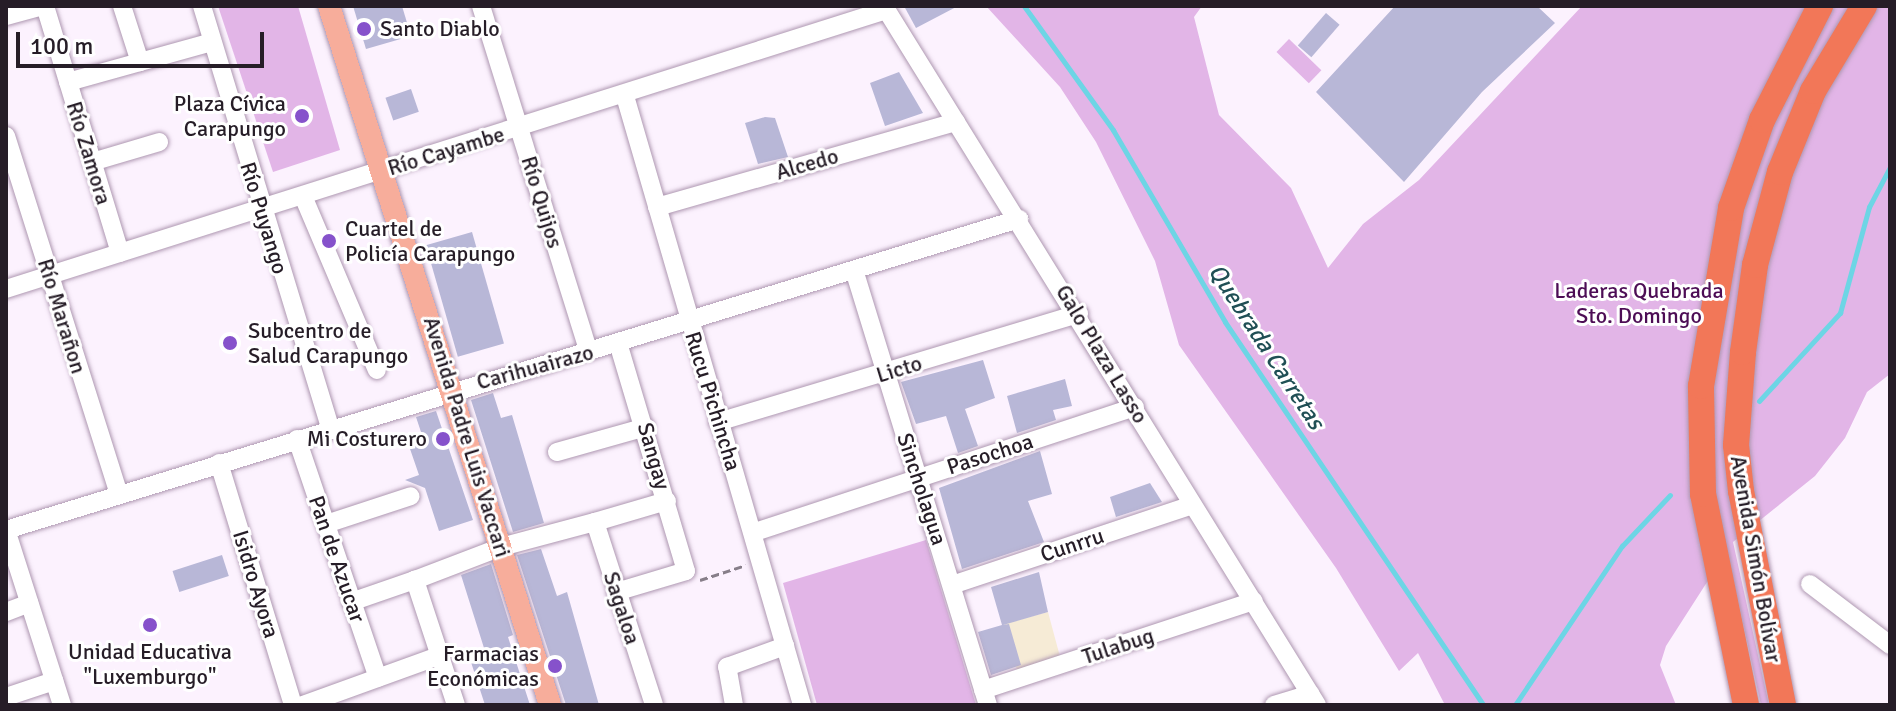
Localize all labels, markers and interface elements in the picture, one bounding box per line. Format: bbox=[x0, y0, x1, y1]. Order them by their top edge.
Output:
scale bar bbox=[20, 16, 268, 66]
place label: Santo Diablo bbox=[380, 16, 500, 42]
marker: Santo Diablo bbox=[355, 20, 373, 38]
text: 100 m bbox=[30, 31, 93, 61]
place label: Plaza Cívica Carapungo bbox=[174, 90, 286, 142]
street label: Río Zamora bbox=[61, 98, 117, 208]
marker: Plaza Cívica Carapungo bbox=[293, 107, 311, 125]
street label: Río Cayambe bbox=[384, 121, 508, 181]
street label: Alcedo bbox=[773, 143, 841, 185]
street label: Río Quijos bbox=[516, 153, 568, 251]
street label: Río Puyango bbox=[234, 159, 294, 277]
place label: Cuartel de Policía Carapungo bbox=[345, 215, 515, 266]
marker: Cuartel de Policía Carapungo bbox=[320, 232, 338, 250]
street label: Río Marañon bbox=[32, 255, 92, 377]
water label: Quebrada Carretas bbox=[1202, 259, 1330, 435]
park label: Laderas Quebrada Sto. Domingo bbox=[1554, 277, 1724, 328]
street label: Galo Plaza Lasso bbox=[1050, 280, 1154, 428]
street label: Avenida Padre Luis Vaccari bbox=[418, 314, 516, 560]
place label: Subcentro de Salud Carapungo bbox=[248, 317, 408, 368]
street label: Rucu Pichincha bbox=[679, 328, 747, 474]
marker: Subcentro de Salud Carapungo bbox=[219, 332, 241, 354]
street label: Carihuairazo bbox=[474, 339, 596, 395]
street label: Licto bbox=[873, 350, 925, 388]
street label: Sangay bbox=[632, 420, 676, 492]
place label: Mi Costurero bbox=[307, 426, 427, 452]
street label: Pasochoa bbox=[944, 428, 1036, 480]
marker: Mi Costurero bbox=[434, 430, 452, 448]
street label: Sincholagua bbox=[891, 430, 953, 548]
street label: Avenida Simón Bolívar bbox=[1725, 454, 1787, 664]
street label: Pan de Azucar bbox=[303, 492, 371, 626]
street label: Cunrru bbox=[1037, 522, 1107, 568]
street label: Isidro Ayora bbox=[227, 527, 285, 641]
street label: Sagaloa bbox=[598, 568, 646, 648]
marker: Unidad Educativa "Luxemburgo" bbox=[141, 616, 159, 634]
street label: Tulabug bbox=[1079, 622, 1157, 670]
place label: Unidad Educativa "Luxemburgo" bbox=[68, 638, 232, 690]
place label: Farmacias Económicas bbox=[427, 640, 539, 692]
marker: Farmacias Económicas bbox=[546, 657, 564, 675]

